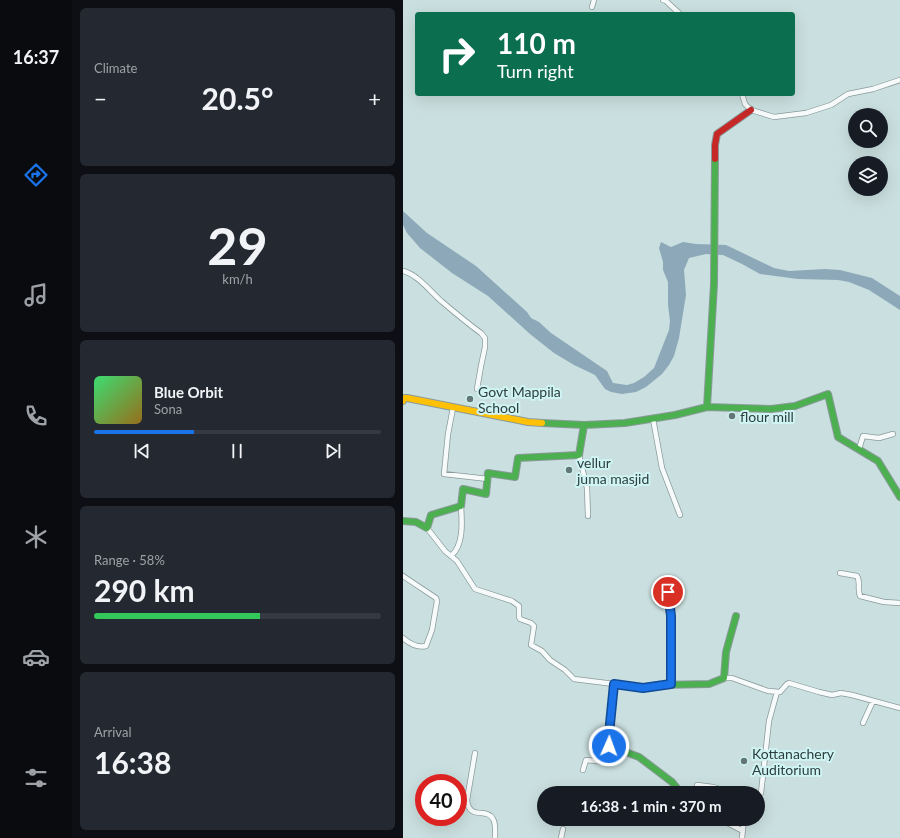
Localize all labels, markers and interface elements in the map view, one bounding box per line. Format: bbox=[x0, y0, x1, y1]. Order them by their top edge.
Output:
text: 110 m bbox=[497, 26, 576, 60]
icon: right bbox=[431, 28, 483, 80]
text: 16:37 bbox=[13, 46, 59, 68]
text: Climate bbox=[94, 60, 137, 76]
text: Turn right bbox=[497, 60, 574, 82]
text: 20.5° bbox=[202, 80, 273, 116]
text: − bbox=[94, 85, 107, 112]
text: + bbox=[368, 85, 381, 112]
map controls bbox=[848, 108, 888, 196]
button: search bbox=[848, 108, 888, 148]
button: layers bbox=[848, 156, 888, 196]
icon: directions bbox=[22, 161, 50, 189]
text: 29 bbox=[207, 214, 268, 276]
text: km/h bbox=[222, 271, 253, 287]
icon: music bbox=[22, 281, 50, 309]
text: Blue Orbit bbox=[154, 383, 223, 401]
place label: Govt Mappila School bbox=[478, 383, 561, 416]
marker: Govt Mappila School bbox=[465, 394, 475, 404]
text: Sona bbox=[154, 401, 182, 417]
icon: phone bbox=[22, 402, 50, 430]
place label: flour mill bbox=[740, 408, 794, 425]
marker: flour mill bbox=[727, 411, 737, 421]
icon: previous bbox=[131, 440, 153, 462]
icon: pause bbox=[226, 440, 248, 462]
icon: next bbox=[322, 440, 344, 462]
place label: vellur juma masjid bbox=[576, 454, 649, 487]
marker: vellur juma masjid bbox=[564, 465, 574, 475]
icon: climate bbox=[22, 523, 50, 551]
text: Range · 58% bbox=[94, 552, 165, 568]
text: 290 km bbox=[94, 572, 195, 608]
pin bbox=[651, 575, 685, 609]
icon: arrive bbox=[657, 581, 679, 603]
icon: car bbox=[22, 643, 50, 671]
text: Arrival bbox=[94, 724, 131, 740]
position arrow bbox=[588, 725, 630, 767]
text: 16:38 bbox=[94, 744, 171, 780]
place label: Kottanachery Auditorium bbox=[752, 745, 835, 778]
marker: Kottanachery Auditorium bbox=[739, 756, 749, 766]
icon: filters bbox=[22, 764, 50, 792]
speed limit sign: 40 bbox=[415, 774, 467, 826]
text: 16:38 · 1 min · 370 m bbox=[581, 797, 721, 815]

